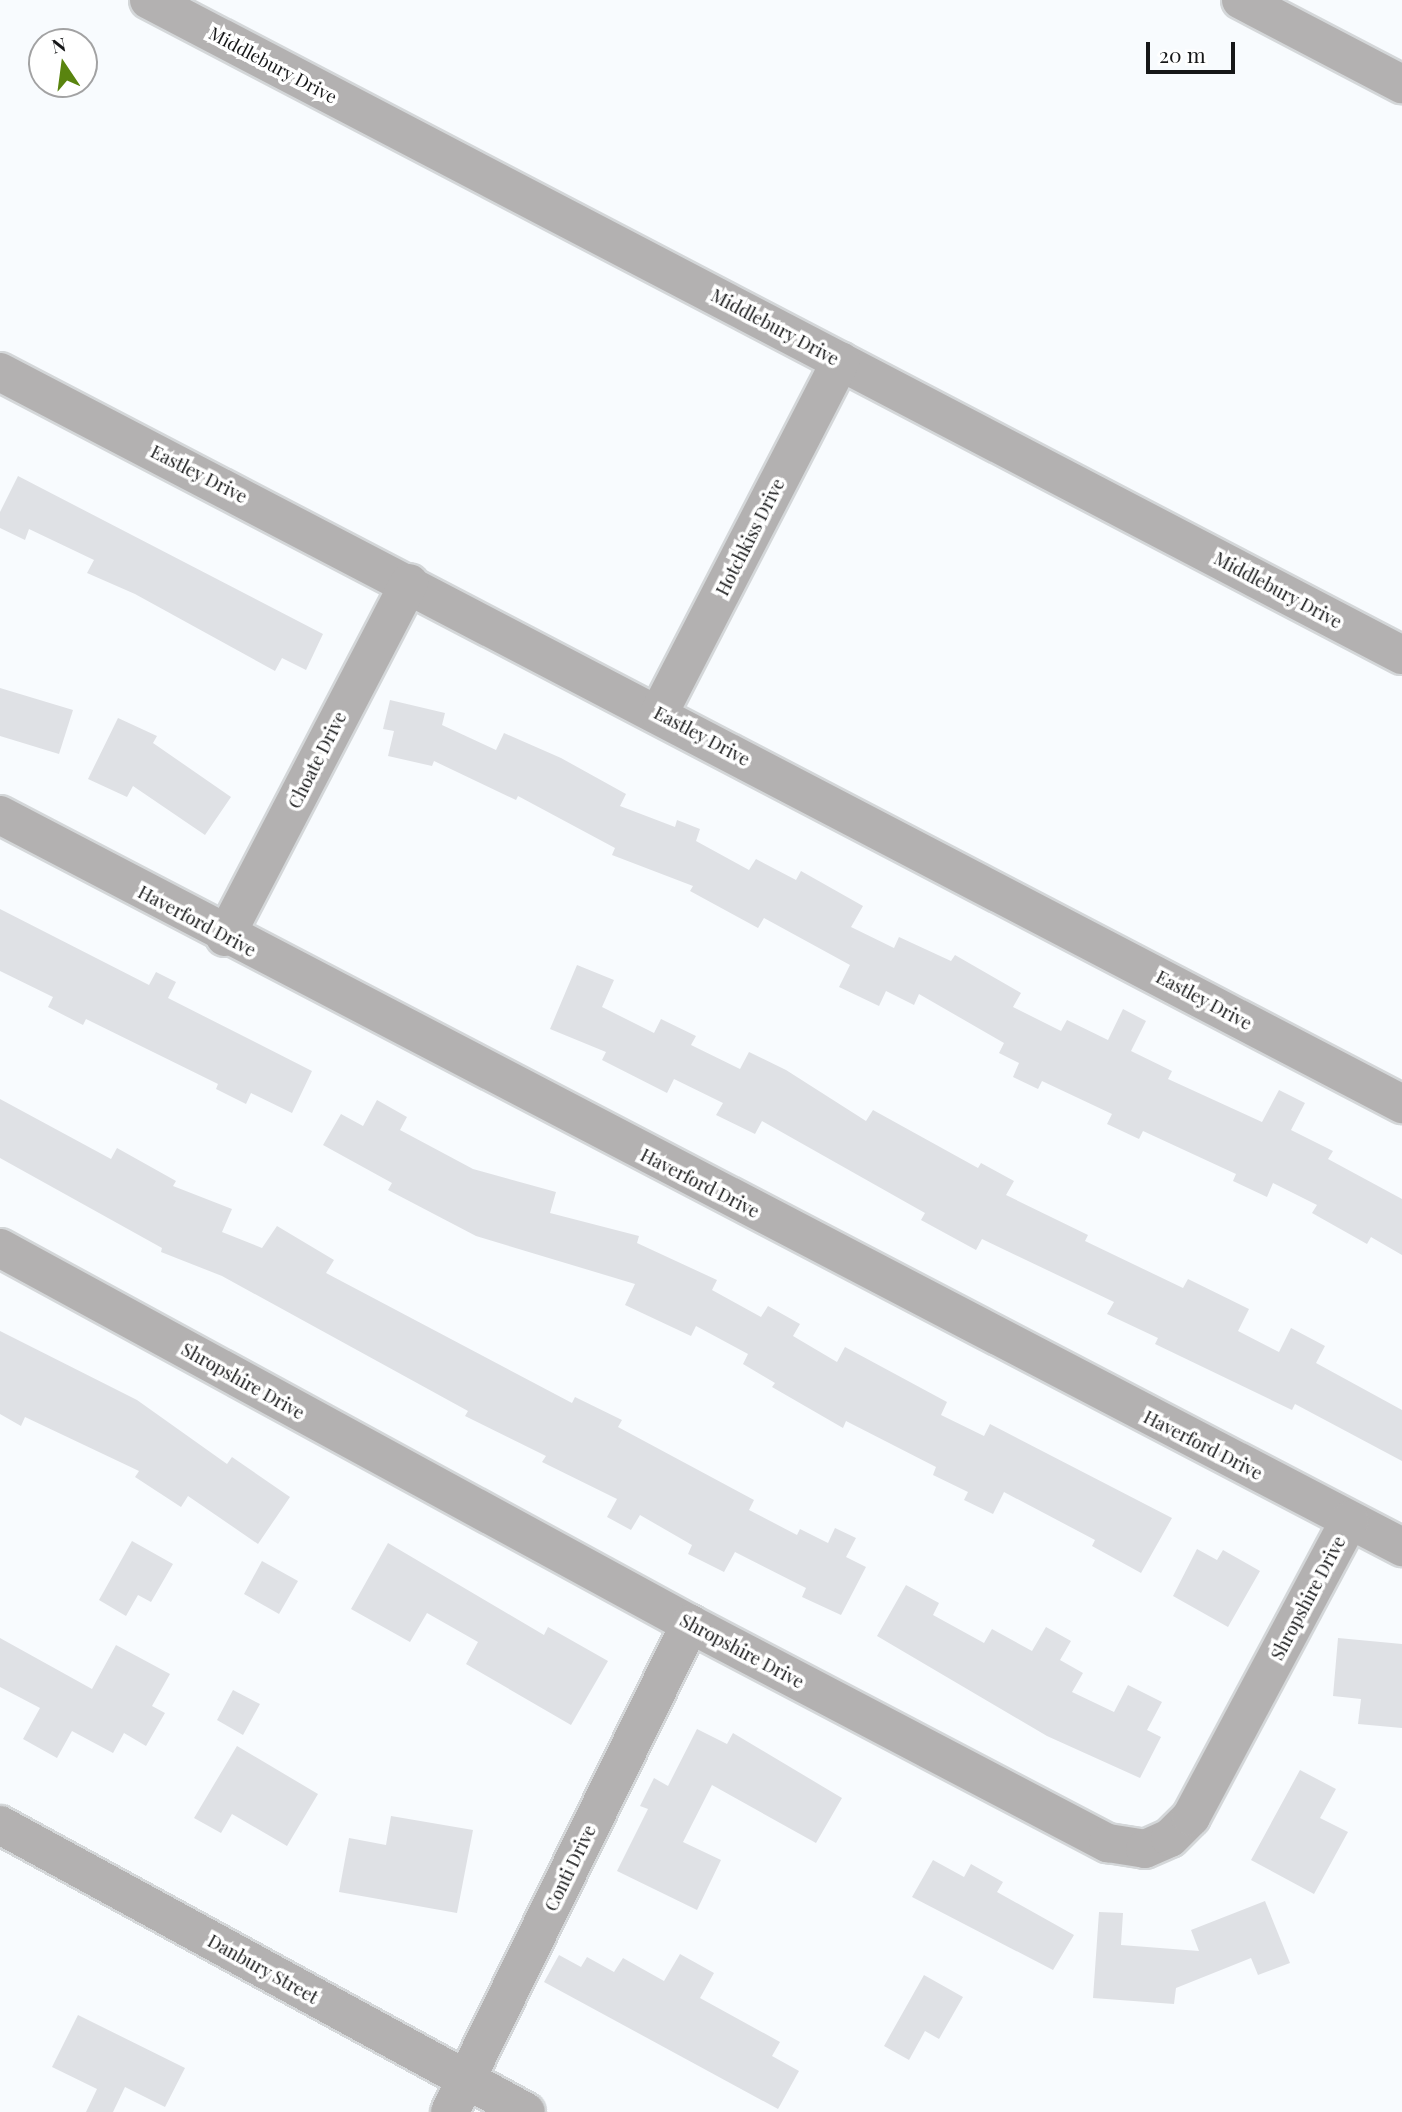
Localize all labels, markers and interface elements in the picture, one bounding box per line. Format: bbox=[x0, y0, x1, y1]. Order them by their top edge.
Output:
street label: Middlebury Drive bbox=[205, 22, 341, 108]
north arrow bbox=[28, 28, 98, 98]
scale bar bbox=[1150, 28, 1239, 72]
text: N bbox=[49, 30, 68, 59]
text: 20 m bbox=[1159, 40, 1206, 68]
street label: Middlebury Drive bbox=[707, 284, 843, 370]
street label: Eastley Drive bbox=[147, 440, 251, 508]
street label: Hotchkiss Drive bbox=[711, 475, 789, 599]
street label: Middlebury Drive bbox=[1210, 547, 1346, 633]
street label: Eastley Drive bbox=[650, 702, 754, 770]
street label: Choate Drive bbox=[283, 708, 351, 812]
street label: Haverford Drive bbox=[134, 881, 260, 961]
street label: Eastley Drive bbox=[1152, 966, 1256, 1034]
street label: Haverford Drive bbox=[637, 1144, 763, 1222]
street label: Shropshire Drive bbox=[178, 1338, 308, 1424]
street label: Haverford Drive bbox=[1140, 1406, 1266, 1484]
street label: Shropshire Drive bbox=[1266, 1532, 1350, 1664]
street label: Shropshire Drive bbox=[676, 1609, 808, 1693]
street label: Conti Drive bbox=[540, 1821, 600, 1915]
street label: Danbury Street bbox=[204, 1930, 322, 2008]

